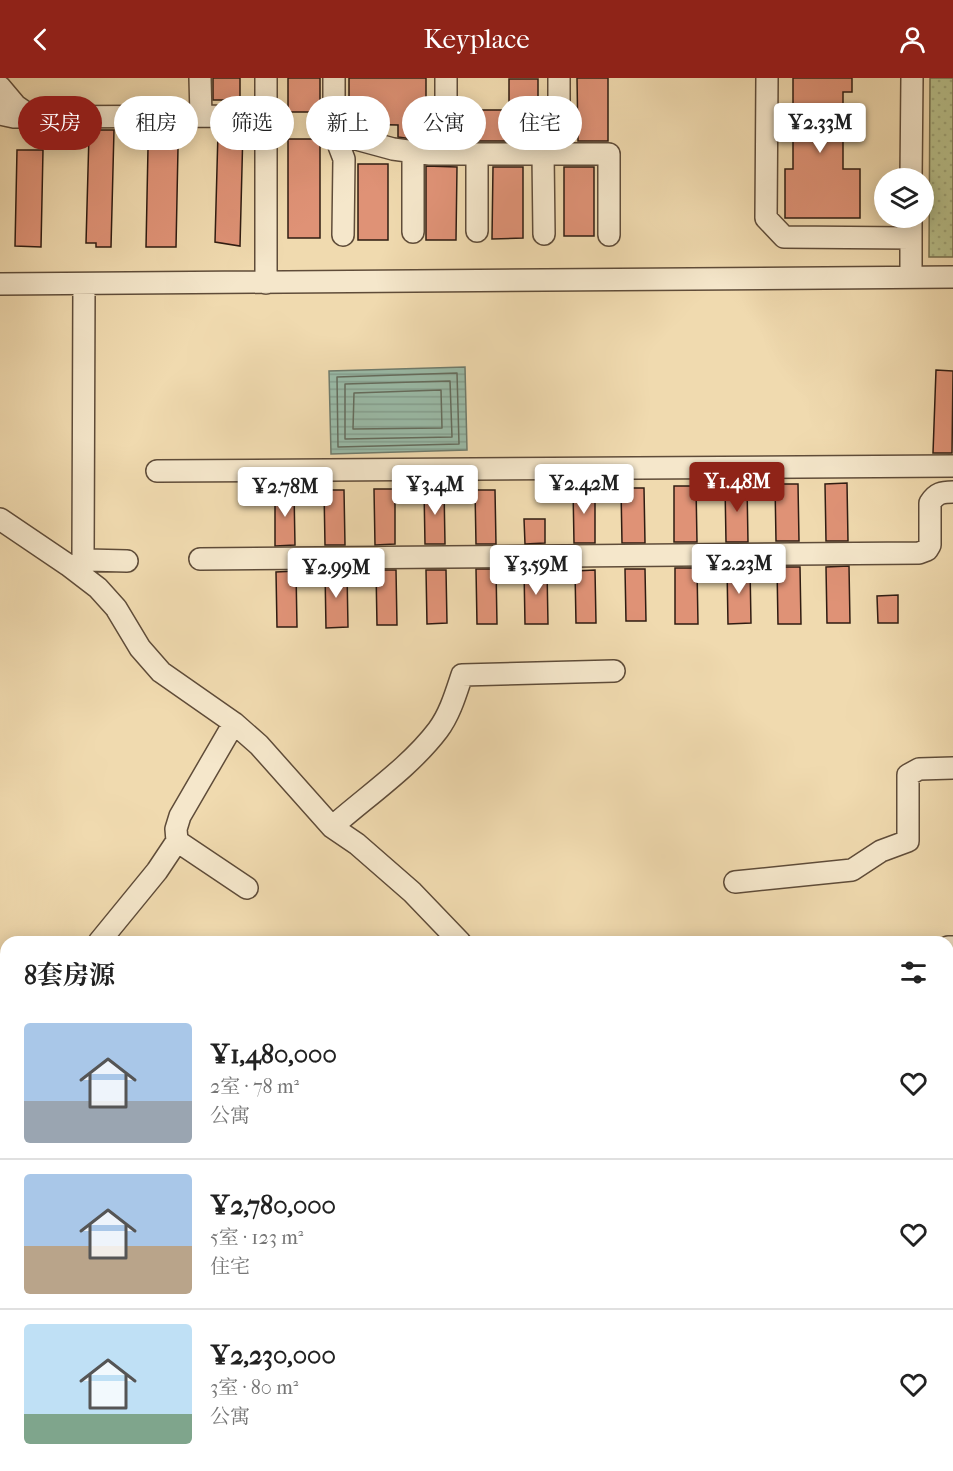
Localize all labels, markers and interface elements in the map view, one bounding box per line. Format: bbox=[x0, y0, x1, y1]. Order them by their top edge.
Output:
icon: back bbox=[24, 23, 57, 56]
text: Keyplace bbox=[423, 23, 530, 55]
icon: person bbox=[896, 23, 929, 56]
chip: 买房 bbox=[18, 96, 102, 150]
chip: 租房 bbox=[114, 96, 198, 150]
chip: 筛选 bbox=[210, 96, 294, 150]
chip: 新上 bbox=[306, 96, 390, 150]
chip: 公寓 bbox=[402, 96, 486, 150]
chip: 住宅 bbox=[498, 96, 582, 150]
pin: ¥2.33M bbox=[771, 103, 869, 154]
text: ¥2.33M bbox=[788, 111, 852, 134]
map controls bbox=[874, 168, 934, 228]
button: layers bbox=[874, 168, 934, 228]
pin: ¥1.48M bbox=[688, 462, 786, 513]
pin: ¥2.42M bbox=[535, 464, 633, 515]
pin: ¥3.4M bbox=[393, 465, 477, 516]
pin: ¥2.78M bbox=[236, 467, 334, 518]
text: ¥1.48M bbox=[703, 470, 771, 493]
text: ¥2.42M bbox=[549, 472, 619, 495]
text: ¥3.4M bbox=[406, 473, 464, 496]
text: ¥2.78M bbox=[252, 475, 318, 498]
pin: ¥2.23M bbox=[690, 544, 788, 595]
pin: ¥3.59M bbox=[487, 545, 585, 596]
pin: ¥2.99M bbox=[287, 548, 385, 599]
text: ¥2.23M bbox=[706, 552, 772, 575]
text: ¥3.59M bbox=[504, 553, 568, 576]
text: ¥2.99M bbox=[302, 556, 370, 579]
icon: filters bbox=[897, 956, 930, 989]
text: 8套房源 bbox=[24, 960, 115, 991]
text: ¥1,480,000 bbox=[210, 1039, 337, 1070]
icon: home bbox=[72, 1047, 144, 1119]
icon: heart bbox=[897, 1067, 930, 1100]
text: 2室 · 78 m² bbox=[210, 1075, 299, 1098]
text: 公寓 bbox=[210, 1104, 250, 1127]
text: ¥2,780,000 bbox=[210, 1190, 336, 1221]
icon: home bbox=[72, 1198, 144, 1270]
icon: heart bbox=[897, 1218, 930, 1251]
text: 5室 · 123 m² bbox=[210, 1226, 303, 1249]
text: 住宅 bbox=[210, 1255, 250, 1278]
text: ¥2,230,000 bbox=[210, 1340, 336, 1371]
icon: home bbox=[72, 1348, 144, 1420]
icon: heart bbox=[897, 1368, 930, 1401]
text: 3室 · 80 m² bbox=[210, 1376, 298, 1399]
text: 公寓 bbox=[210, 1405, 250, 1428]

